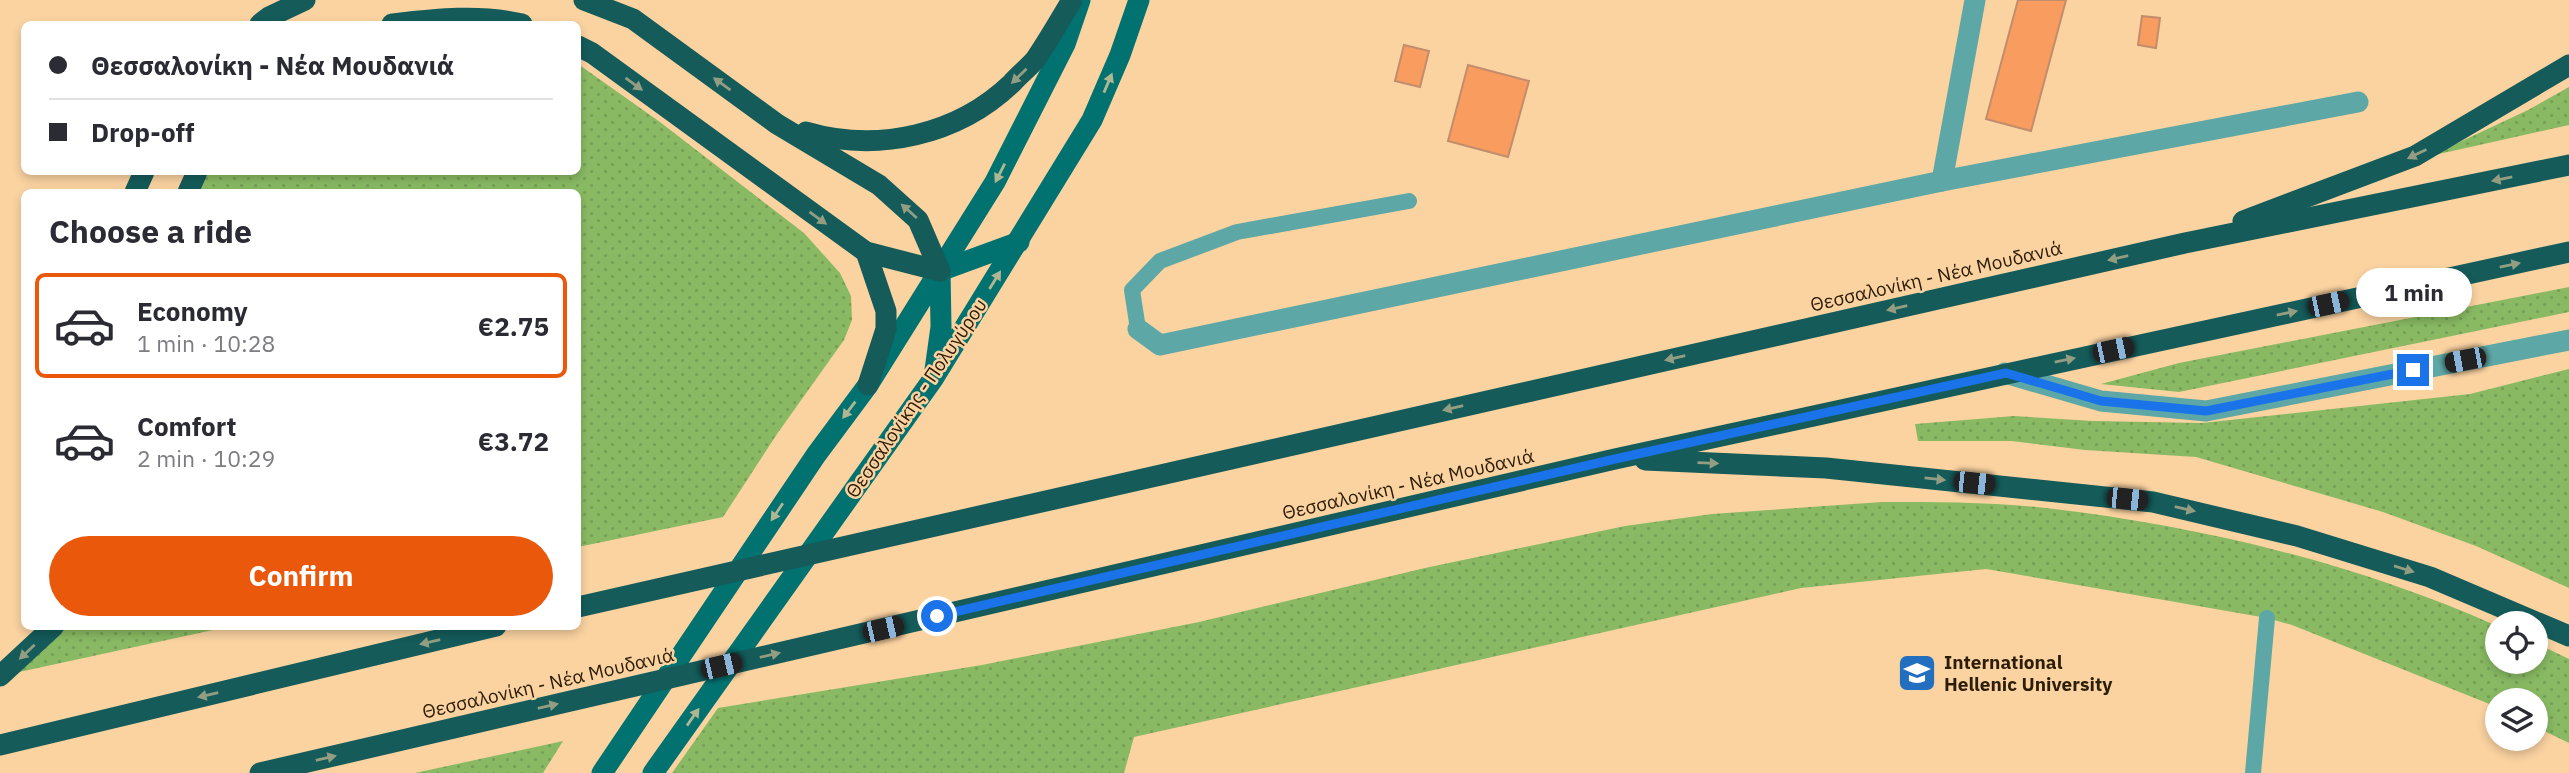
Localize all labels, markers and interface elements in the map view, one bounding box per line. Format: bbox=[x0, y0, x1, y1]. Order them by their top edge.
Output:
text: Θεσσαλονίκη - Νέα Μουδανιά bbox=[91, 48, 454, 82]
one-way arrow bbox=[1011, 67, 1028, 83]
one-way arrow bbox=[1103, 72, 1114, 93]
one-way arrow bbox=[625, 77, 643, 91]
one-way arrow bbox=[713, 77, 731, 91]
text: Drop-off bbox=[91, 115, 194, 149]
one-way arrow bbox=[2407, 148, 2427, 159]
one-way arrow bbox=[994, 163, 1006, 183]
one-way arrow bbox=[2491, 173, 2513, 184]
one-way arrow bbox=[900, 204, 917, 220]
text: Choose a ride bbox=[49, 210, 252, 252]
one-way arrow bbox=[809, 210, 827, 224]
street label: Θεσσαλονίκη - Νέα Μουδανιά bbox=[1808, 235, 2064, 317]
one-way arrow bbox=[2107, 252, 2129, 263]
one-way arrow bbox=[2499, 259, 2521, 270]
callout: 1 min bbox=[2355, 268, 2471, 318]
one-way arrow bbox=[989, 270, 1002, 289]
text: 1 min bbox=[2384, 277, 2444, 307]
car bbox=[2306, 289, 2351, 319]
icon: car bbox=[53, 294, 116, 357]
text: Economy bbox=[137, 294, 248, 328]
street label: Θεσσαλονίκης - Πολυγύρου bbox=[840, 294, 992, 502]
one-way arrow bbox=[1885, 303, 1907, 314]
one-way arrow bbox=[2276, 307, 2298, 318]
text: €2.75 bbox=[478, 309, 549, 343]
text: 1 min · 10:28 bbox=[137, 328, 275, 358]
car bbox=[2091, 335, 2136, 365]
car bbox=[2443, 346, 2488, 374]
one-way arrow bbox=[1664, 353, 1686, 364]
route end bbox=[2397, 354, 2429, 386]
one-way arrow bbox=[2054, 355, 2076, 366]
one-way arrow bbox=[842, 401, 857, 419]
one-way arrow bbox=[1442, 403, 1464, 414]
icon: car bbox=[53, 409, 116, 472]
text: Comfort bbox=[137, 409, 236, 443]
text: €3.72 bbox=[478, 424, 549, 458]
text: 2 min · 10:29 bbox=[137, 443, 275, 473]
street label: Θεσσαλονίκη - Νέα Μουδανιά bbox=[1280, 443, 1536, 525]
one-way arrow bbox=[1697, 458, 1719, 469]
car bbox=[1953, 470, 1996, 496]
one-way arrow bbox=[1924, 474, 1946, 485]
car bbox=[2106, 486, 2149, 512]
one-way arrow bbox=[771, 502, 784, 522]
one-way arrow bbox=[2174, 504, 2196, 515]
button: Confirm bbox=[49, 536, 553, 616]
one-way arrow bbox=[2394, 564, 2415, 575]
route start bbox=[921, 600, 953, 632]
map controls bbox=[2485, 611, 2548, 751]
button: locate bbox=[2485, 611, 2548, 674]
car bbox=[861, 614, 906, 644]
one-way arrow bbox=[418, 637, 440, 648]
street label: Θεσσαλονίκη - Νέα Μουδανιά bbox=[420, 642, 676, 724]
one-way arrow bbox=[19, 643, 36, 659]
one-way arrow bbox=[759, 649, 781, 660]
place label: International Hellenic University bbox=[1944, 650, 2113, 696]
car bbox=[699, 651, 744, 681]
school or university icon: International Hellenic University bbox=[1896, 652, 1938, 694]
button: layers bbox=[2485, 688, 2548, 751]
one-way arrow bbox=[197, 690, 219, 701]
one-way arrow bbox=[537, 701, 559, 712]
one-way arrow bbox=[685, 708, 699, 726]
one-way arrow bbox=[315, 752, 337, 763]

